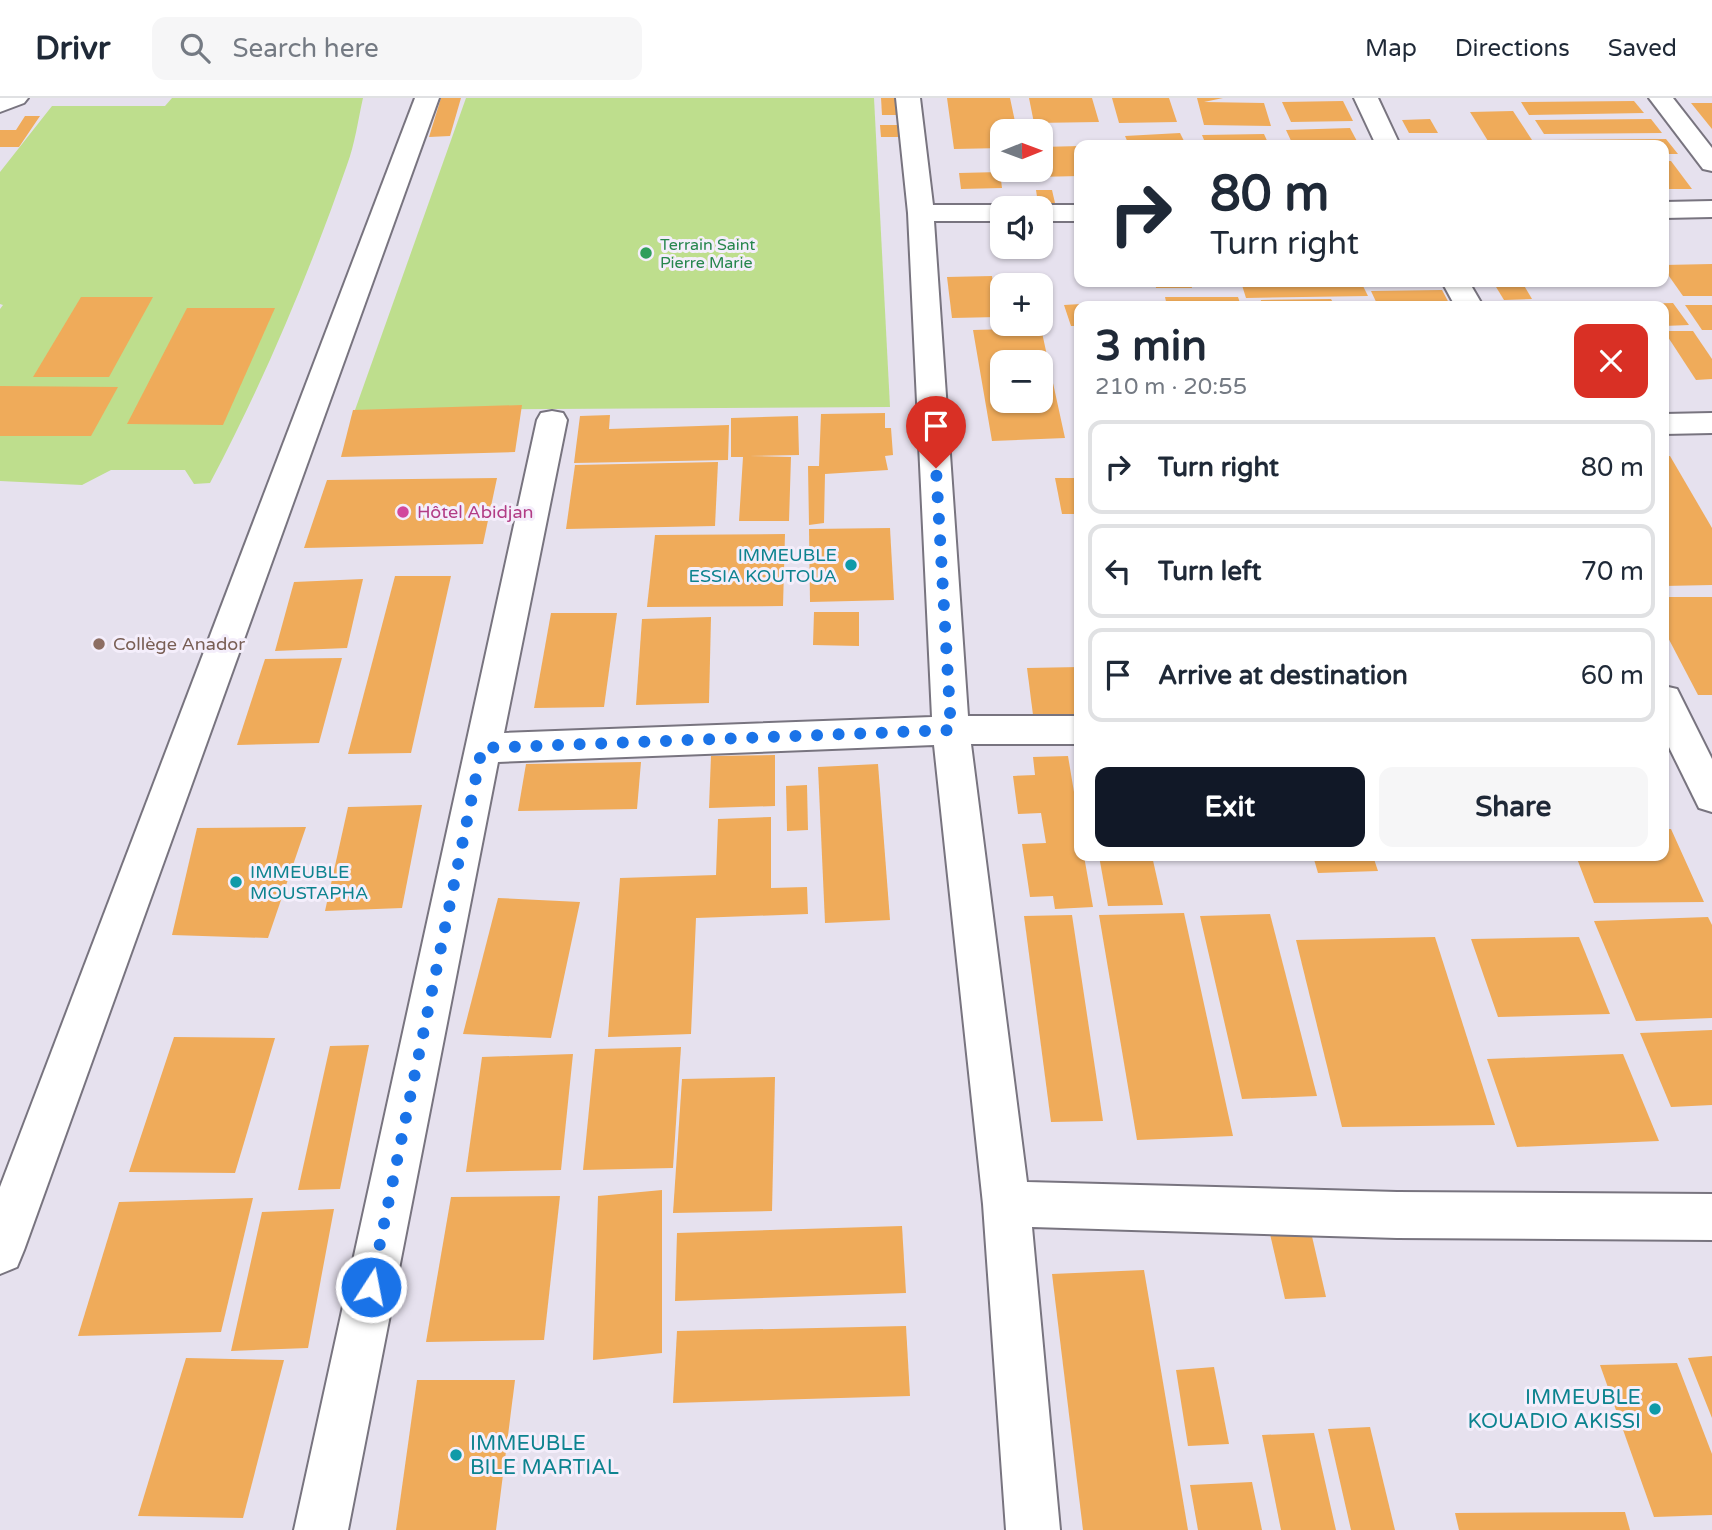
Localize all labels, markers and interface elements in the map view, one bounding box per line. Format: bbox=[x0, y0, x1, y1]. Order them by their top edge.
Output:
search box bbox=[152, 17, 642, 80]
text: Drivr bbox=[35, 29, 110, 68]
icon: search bbox=[176, 29, 214, 67]
text: Search here bbox=[232, 33, 379, 64]
text: Map bbox=[1365, 34, 1417, 63]
text: Directions bbox=[1455, 34, 1570, 63]
text: Saved bbox=[1608, 34, 1677, 63]
north arrow bbox=[990, 119, 1054, 182]
map controls bbox=[990, 119, 1053, 413]
text: 80 m bbox=[1210, 165, 1329, 224]
icon: right bbox=[1095, 168, 1186, 259]
button: sound bbox=[990, 196, 1053, 259]
text: Turn right bbox=[1210, 225, 1359, 263]
place label: Terrain Saint Pierre Marie bbox=[660, 235, 755, 273]
marker: Terrain Saint Pierre Marie bbox=[638, 245, 654, 261]
button: + bbox=[990, 273, 1053, 336]
text: 3 min bbox=[1095, 321, 1207, 372]
button: close bbox=[1574, 324, 1648, 398]
button: − bbox=[990, 350, 1053, 413]
text: 210 m · 20:55 bbox=[1095, 373, 1247, 401]
pin bbox=[906, 396, 966, 468]
icon: arrive bbox=[917, 407, 955, 445]
icon: right bbox=[1099, 448, 1137, 486]
text: Turn right bbox=[1158, 452, 1279, 483]
text: 80 m bbox=[1581, 452, 1644, 483]
place label: Hôtel Abidjan bbox=[417, 501, 533, 523]
marker: Hôtel Abidjan bbox=[395, 504, 411, 520]
place label: IMMEUBLE ESSIA KOUTOUA bbox=[688, 544, 837, 587]
icon: left bbox=[1099, 552, 1137, 590]
text: Turn left bbox=[1158, 556, 1261, 587]
text: 70 m bbox=[1581, 556, 1644, 587]
marker: IMMEUBLE ESSIA KOUTOUA bbox=[843, 557, 859, 573]
place label: Collège Anador bbox=[113, 633, 245, 655]
marker: Collège Anador bbox=[91, 636, 107, 652]
icon: arrive bbox=[1099, 656, 1137, 694]
text: Arrive at destination bbox=[1158, 660, 1408, 691]
text: 60 m bbox=[1581, 660, 1644, 691]
button: Exit bbox=[1095, 767, 1365, 847]
button: Share bbox=[1379, 767, 1648, 847]
place label: IMMEUBLE MOUSTAPHA bbox=[250, 861, 368, 904]
marker: IMMEUBLE MOUSTAPHA bbox=[228, 874, 244, 890]
position arrow bbox=[334, 1250, 408, 1324]
place label: IMMEUBLE KOUADIO AKISSI bbox=[1467, 1385, 1641, 1434]
marker: IMMEUBLE KOUADIO AKISSI bbox=[1647, 1401, 1663, 1417]
place label: IMMEUBLE BILE MARTIAL bbox=[470, 1431, 619, 1480]
marker: IMMEUBLE BILE MARTIAL bbox=[448, 1447, 464, 1463]

